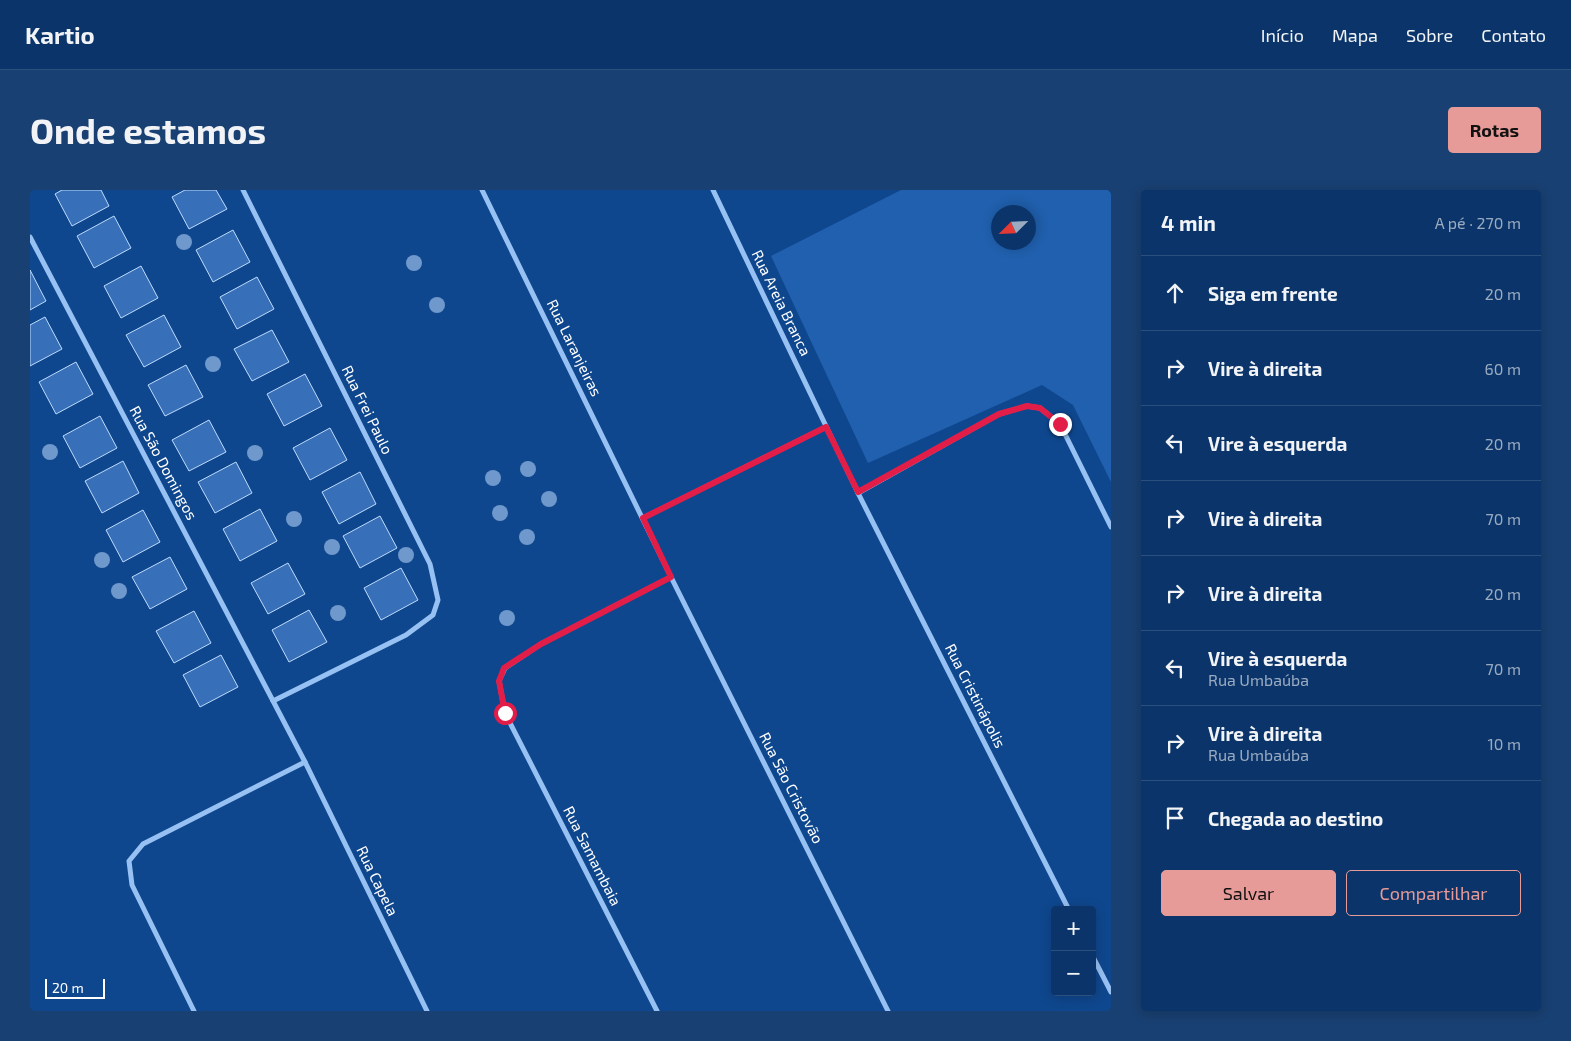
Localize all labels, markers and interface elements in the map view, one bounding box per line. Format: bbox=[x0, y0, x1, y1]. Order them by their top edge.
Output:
text: Kartio bbox=[25, 20, 95, 49]
text: Início bbox=[1261, 24, 1304, 46]
text: Mapa bbox=[1332, 24, 1378, 46]
text: Sobre bbox=[1406, 24, 1453, 46]
text: Contato bbox=[1481, 24, 1546, 46]
button: Rotas bbox=[1448, 107, 1541, 153]
text: Onde estamos bbox=[30, 109, 266, 151]
north arrow bbox=[991, 205, 1036, 250]
text: 4 min bbox=[1161, 210, 1216, 235]
text: A pé · 270 m bbox=[1435, 213, 1521, 232]
street label: Rua Areia Branca bbox=[749, 247, 815, 358]
icon: ahead bbox=[1161, 279, 1189, 307]
text: Siga em frente bbox=[1208, 282, 1338, 305]
text: 20 m bbox=[1485, 284, 1521, 303]
street label: Rua Laranjeiras bbox=[543, 296, 606, 399]
icon: right bbox=[1161, 354, 1189, 382]
text: Vire à direita bbox=[1208, 357, 1322, 380]
text: 60 m bbox=[1485, 359, 1521, 378]
street label: Rua Frei Paulo bbox=[339, 362, 397, 457]
street label: Rua São Domingos bbox=[126, 402, 202, 523]
route end bbox=[1049, 413, 1072, 436]
icon: left bbox=[1161, 429, 1189, 457]
text: Vire à esquerda bbox=[1208, 432, 1347, 455]
text: 20 m bbox=[1485, 434, 1521, 453]
icon: right bbox=[1161, 504, 1189, 532]
text: Vire à direita bbox=[1208, 507, 1322, 530]
text: 70 m bbox=[1486, 509, 1521, 528]
icon: right bbox=[1161, 579, 1189, 607]
text: Vire à direita bbox=[1208, 582, 1322, 605]
text: 20 m bbox=[1485, 584, 1521, 603]
street label: Rua Cristinápolis bbox=[942, 640, 1010, 751]
text: Vire à esquerda bbox=[1208, 647, 1347, 670]
icon: left bbox=[1161, 654, 1189, 682]
text: 70 m bbox=[1486, 659, 1521, 678]
text: Rua Umbaúba bbox=[1208, 670, 1309, 689]
route start bbox=[494, 702, 517, 725]
text: Vire à direita bbox=[1208, 722, 1322, 745]
street label: Rua São Cristovão bbox=[756, 729, 828, 846]
icon: right bbox=[1161, 729, 1189, 757]
text: 10 m bbox=[1487, 734, 1521, 753]
text: Rua Umbaúba bbox=[1208, 745, 1309, 764]
street label: Rua Samambaia bbox=[560, 803, 626, 908]
icon: arrive bbox=[1161, 804, 1189, 832]
text: Chegada ao destino bbox=[1208, 807, 1383, 830]
street label: Rua Capela bbox=[353, 843, 403, 918]
button: Salvar bbox=[1161, 870, 1336, 916]
button: Compartilhar bbox=[1346, 870, 1521, 916]
map controls bbox=[1051, 906, 1096, 996]
button: + bbox=[1051, 906, 1096, 951]
button: − bbox=[1051, 951, 1096, 996]
scale bar bbox=[45, 976, 105, 999]
text: 20 m bbox=[52, 979, 84, 996]

